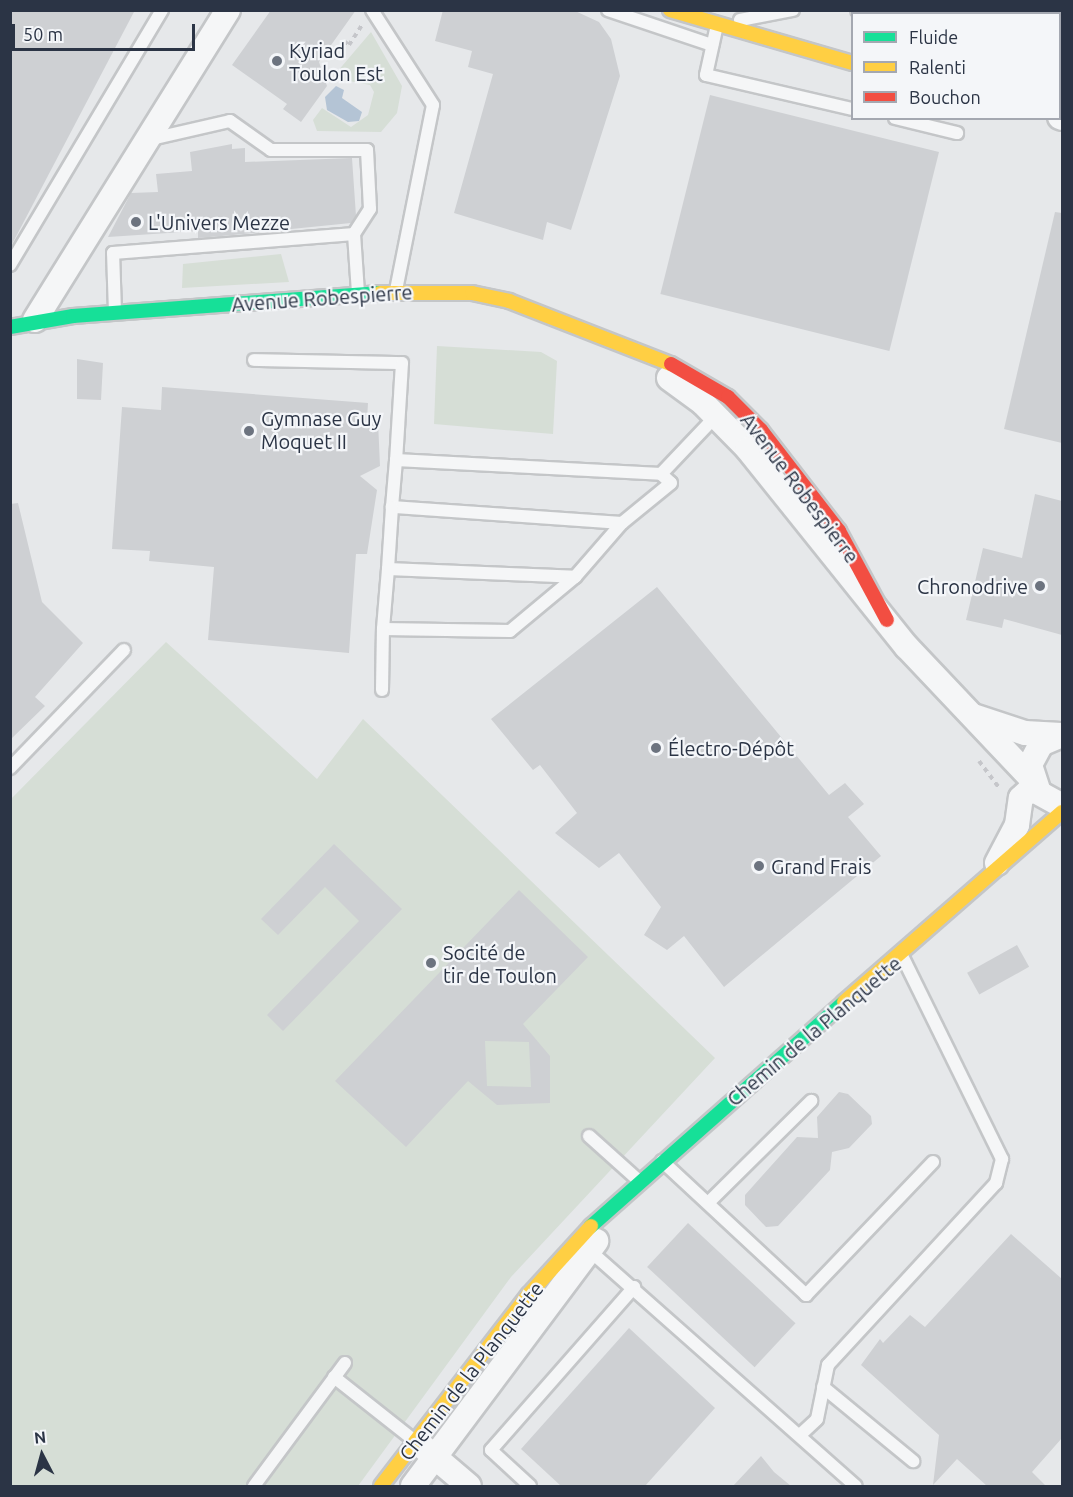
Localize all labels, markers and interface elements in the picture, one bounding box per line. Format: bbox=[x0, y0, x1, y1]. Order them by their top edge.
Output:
scale bar bbox=[15, 12, 198, 50]
legend bbox=[851, 12, 1061, 120]
text: 50 m bbox=[23, 24, 63, 44]
text: Fluide bbox=[909, 27, 958, 47]
place label: Kyriad Toulon Est bbox=[289, 38, 383, 85]
marker: Kyriad Toulon Est bbox=[270, 54, 284, 68]
text: Ralenti bbox=[909, 57, 966, 77]
text: Bouchon bbox=[909, 87, 981, 107]
place label: L'Univers Mezze bbox=[148, 210, 290, 234]
marker: L'Univers Mezze bbox=[129, 215, 143, 229]
street label: Avenue Robespierre bbox=[231, 280, 413, 316]
place label: Gymnase Guy Moquet II bbox=[261, 407, 381, 454]
street label: Avenue Robespierre bbox=[736, 408, 864, 568]
marker: Gymnase Guy Moquet II bbox=[242, 424, 256, 438]
place label: Chronodrive bbox=[917, 574, 1028, 598]
marker: Chronodrive bbox=[1033, 579, 1047, 593]
place label: Électro-Dépôt bbox=[668, 736, 794, 760]
marker: Électro-Dépôt bbox=[649, 741, 663, 755]
place label: Grand Frais bbox=[771, 854, 871, 878]
marker: Grand Frais bbox=[752, 859, 766, 873]
place label: Socité de tir de Toulon bbox=[443, 940, 557, 987]
street label: Chemin de la Planquette bbox=[722, 951, 906, 1111]
marker: Socité de tir de Toulon bbox=[424, 956, 438, 970]
street label: Chemin de la Planquette bbox=[394, 1277, 548, 1465]
north arrow bbox=[12, 1425, 72, 1485]
text: N bbox=[33, 1428, 47, 1447]

